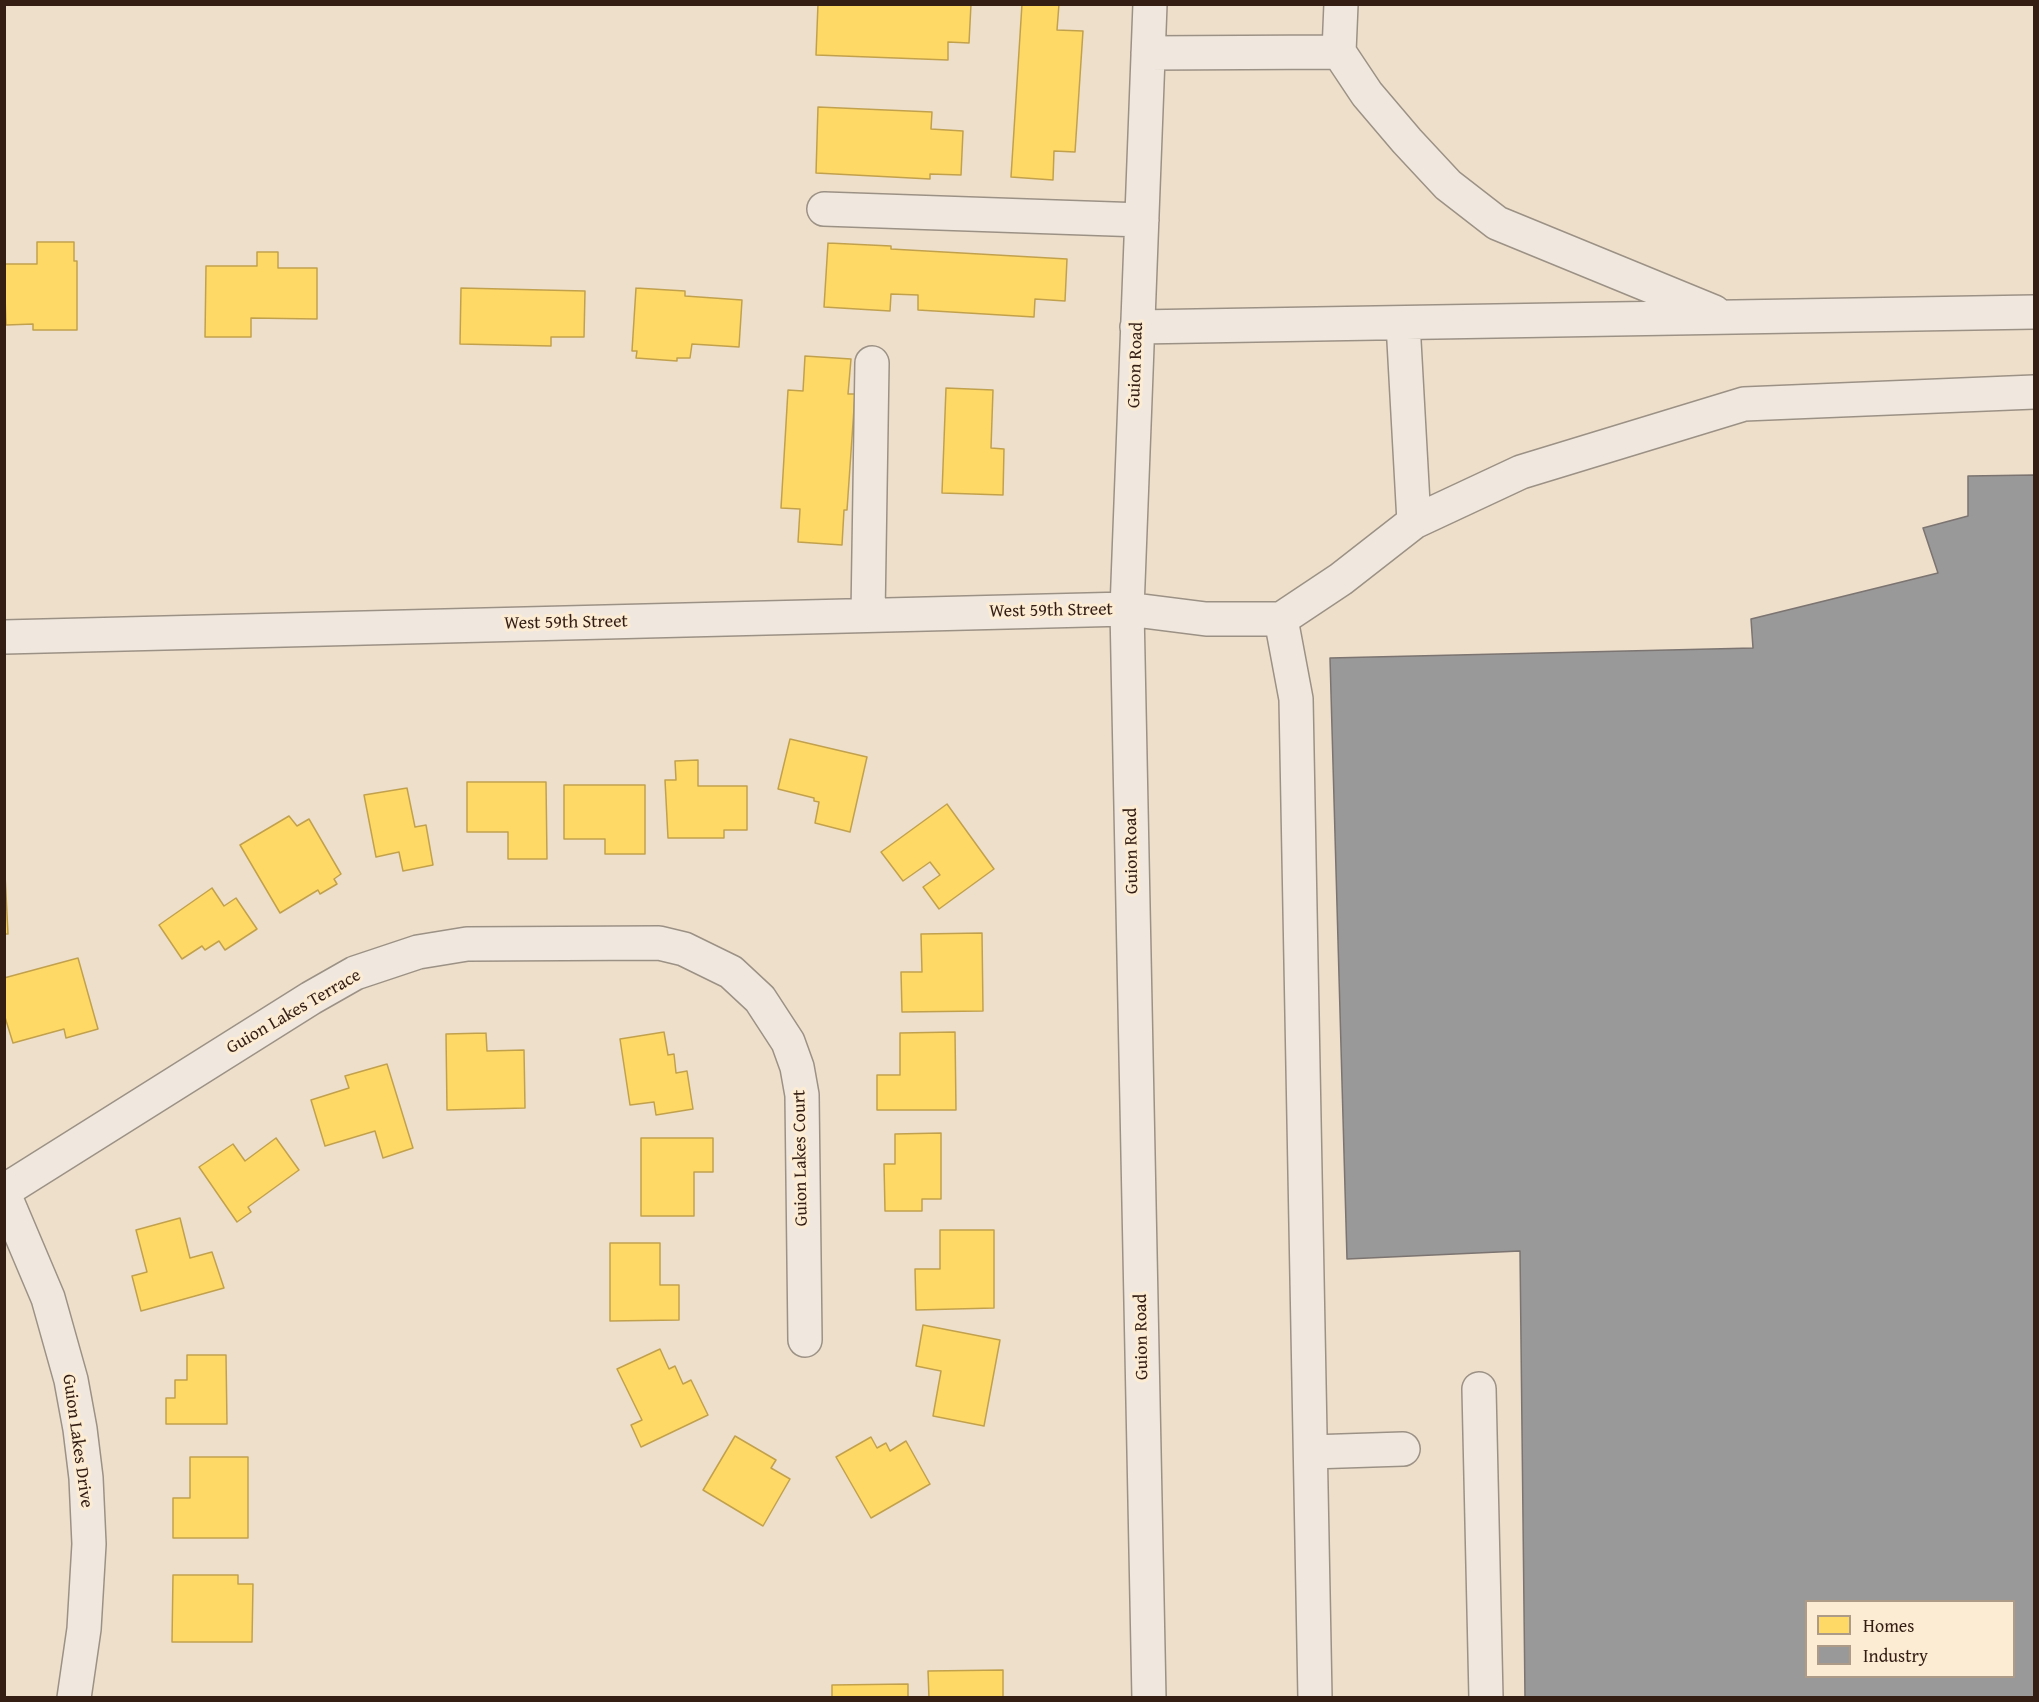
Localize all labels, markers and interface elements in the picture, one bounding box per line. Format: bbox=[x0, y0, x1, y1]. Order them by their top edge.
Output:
street label: Guion Road bbox=[1124, 321, 1148, 409]
street label: West 59th Street bbox=[989, 599, 1113, 623]
street label: West 59th Street bbox=[504, 611, 628, 635]
street label: Guion Road bbox=[1120, 808, 1144, 894]
street label: Guion Lakes Terrace bbox=[223, 965, 365, 1059]
street label: Guion Lakes Court bbox=[789, 1089, 813, 1227]
street label: Guion Road bbox=[1130, 1294, 1154, 1380]
street label: Guion Lakes Drive bbox=[57, 1373, 97, 1509]
legend bbox=[1805, 1600, 2015, 1678]
text: Homes bbox=[1863, 1612, 1914, 1639]
text: Industry bbox=[1863, 1642, 1928, 1669]

